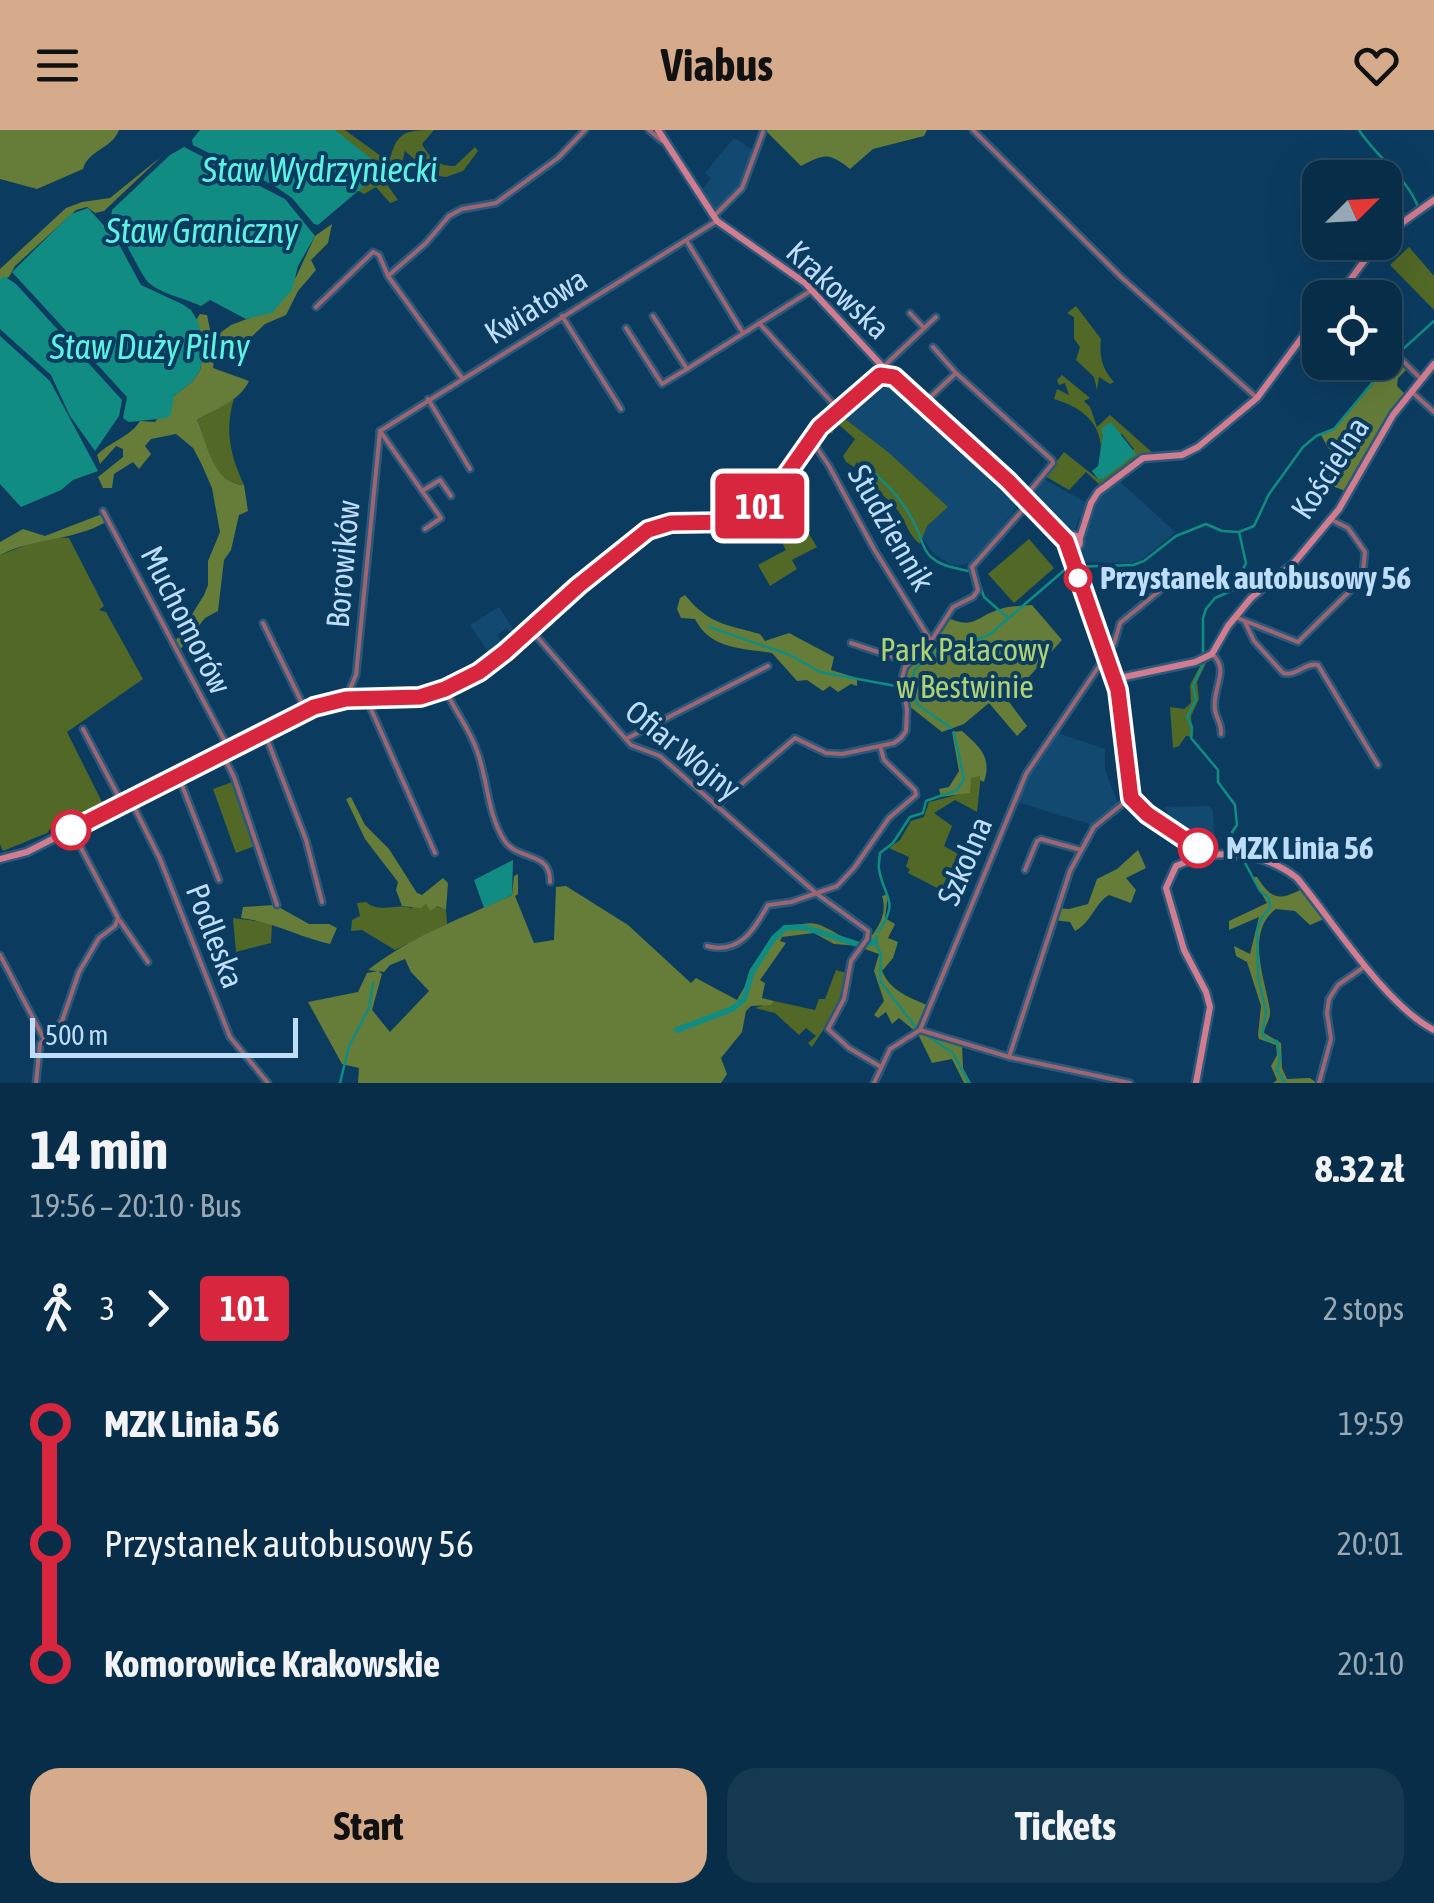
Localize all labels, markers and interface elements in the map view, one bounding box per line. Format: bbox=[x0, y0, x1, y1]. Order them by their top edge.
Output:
icon: menu bbox=[30, 38, 85, 93]
icon: heart bbox=[1349, 38, 1404, 93]
text: Viabus bbox=[661, 39, 773, 91]
water label: Staw Wydrzyniecki bbox=[201, 149, 438, 189]
north arrow bbox=[1302, 160, 1402, 260]
map controls bbox=[1302, 160, 1402, 380]
water label: Staw Graniczny bbox=[105, 210, 299, 250]
street label: Krakowska bbox=[779, 233, 897, 346]
street label: Kwiatowa bbox=[478, 260, 594, 351]
button: locate bbox=[1302, 280, 1402, 380]
water label: Staw Duży Pilny bbox=[49, 326, 251, 366]
street label: Kościelna bbox=[1283, 410, 1376, 526]
street label: Studziennik bbox=[841, 458, 942, 597]
line badge: 101 bbox=[702, 474, 818, 538]
text: 101 bbox=[735, 486, 785, 526]
street label: Borowików bbox=[318, 499, 367, 629]
street label: Muchomorów bbox=[133, 540, 239, 700]
place label: Przystanek autobusowy 56 bbox=[1100, 559, 1411, 596]
marker: Przystanek autobusowy 56 bbox=[1065, 565, 1091, 591]
park label: Park Pałacowy w Bestwinie bbox=[880, 631, 1050, 705]
street label: Ofiar Wojny bbox=[618, 692, 748, 807]
unlabelled marker bbox=[52, 811, 90, 849]
street label: Szkolna bbox=[929, 811, 1000, 911]
marker: MZK Linia 56 bbox=[1179, 829, 1217, 867]
place label: MZK Linia 56 bbox=[1226, 829, 1374, 866]
street label: Podleska bbox=[179, 879, 252, 993]
scale bar bbox=[30, 1013, 298, 1058]
text: 500 m bbox=[45, 1019, 108, 1051]
text: 14 min bbox=[30, 1118, 168, 1181]
text: 8.32 zł bbox=[1315, 1147, 1404, 1190]
text: 19:56 – 20:10 · Bus bbox=[30, 1187, 241, 1224]
icon: walk bbox=[30, 1281, 85, 1336]
icon: forward bbox=[130, 1281, 185, 1336]
text: 101 bbox=[220, 1288, 269, 1328]
text: 3 bbox=[100, 1290, 115, 1327]
text: 2 stops bbox=[1323, 1290, 1404, 1327]
text: MZK Linia 56 bbox=[104, 1402, 280, 1445]
text: 19:59 bbox=[1338, 1405, 1404, 1442]
text: Przystanek autobusowy 56 bbox=[104, 1522, 474, 1565]
text: 20:01 bbox=[1337, 1525, 1404, 1562]
text: Komorowice Krakowskie bbox=[104, 1642, 440, 1685]
text: 20:10 bbox=[1338, 1645, 1404, 1682]
button: Start bbox=[30, 1768, 707, 1883]
button: Tickets bbox=[727, 1768, 1404, 1883]

